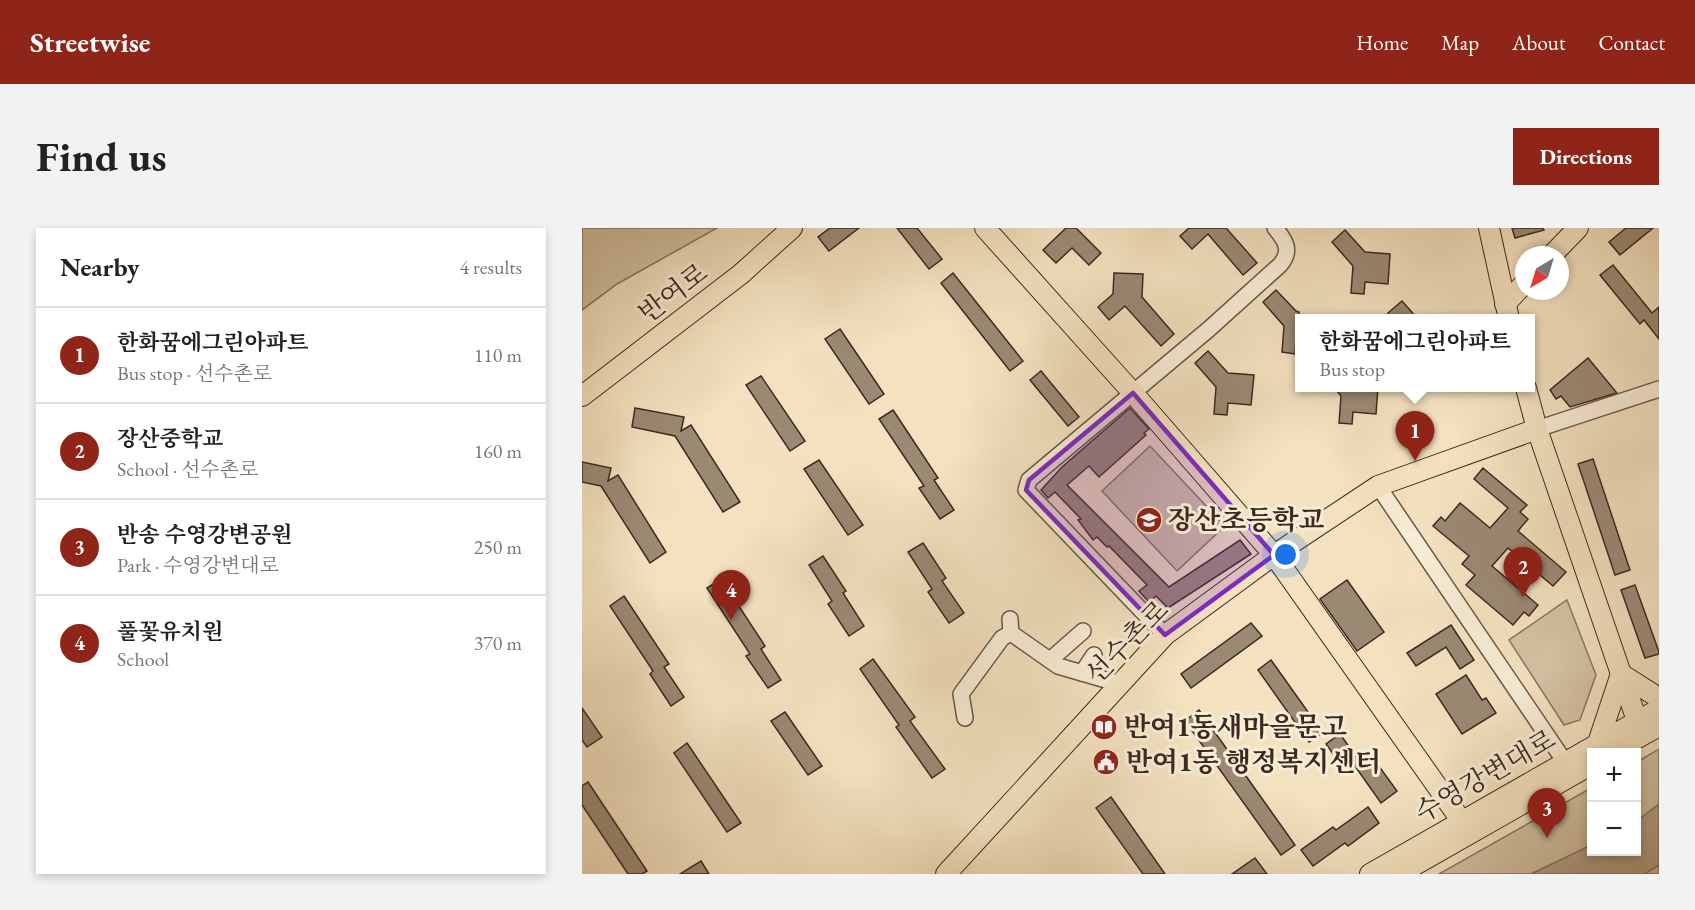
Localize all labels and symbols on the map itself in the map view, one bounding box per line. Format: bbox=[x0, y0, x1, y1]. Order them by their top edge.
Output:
north arrow bbox=[1515, 246, 1569, 300]
street label: 반여로 bbox=[631, 255, 714, 330]
pin: 1 bbox=[1396, 412, 1434, 461]
place label: 장산초등학교 bbox=[1168, 502, 1325, 537]
school or university icon: 장산초등학교 bbox=[1134, 505, 1164, 535]
your location bbox=[1271, 540, 1300, 569]
pin: 2 bbox=[1504, 548, 1542, 597]
pin: 4 bbox=[712, 570, 750, 620]
street label: 선수촌로 bbox=[1077, 592, 1176, 691]
place label: 반여1동새마을문고 bbox=[1124, 709, 1347, 744]
library icon: 반여1동새마을문고 bbox=[1089, 712, 1119, 742]
street label: 수영강변대로 bbox=[1408, 721, 1561, 830]
place label: 반여1동 행정복지센터 bbox=[1126, 744, 1381, 779]
public building icon: 반여1동 행정복지센터 bbox=[1091, 747, 1121, 777]
pin: 3 bbox=[1528, 788, 1566, 838]

